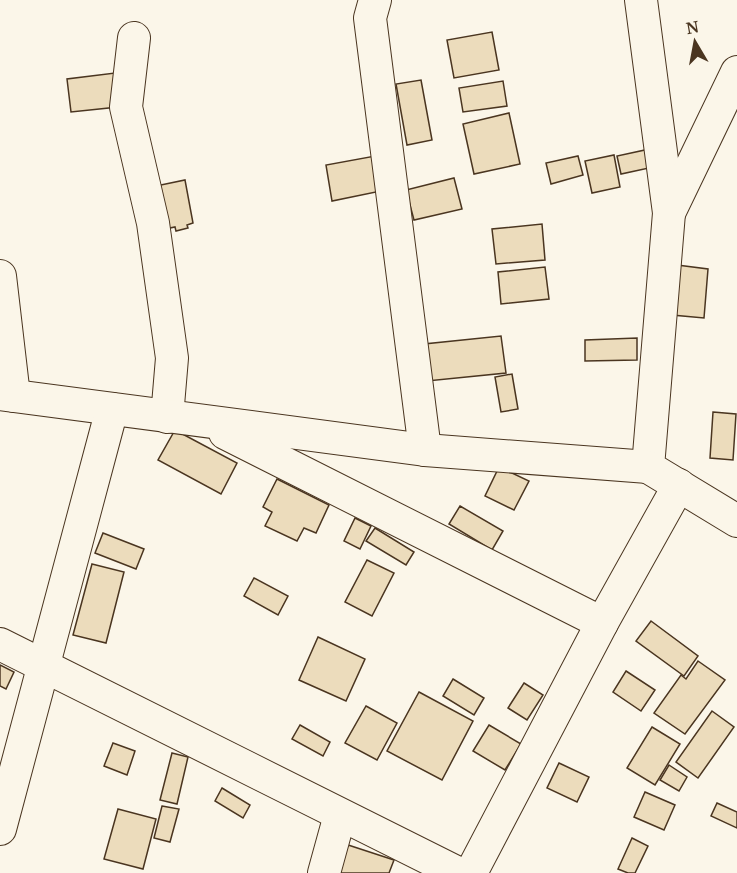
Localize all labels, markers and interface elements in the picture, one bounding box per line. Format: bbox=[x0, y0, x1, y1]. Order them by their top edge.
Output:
north arrow bbox=[665, 12, 725, 72]
text: N bbox=[684, 15, 701, 39]

